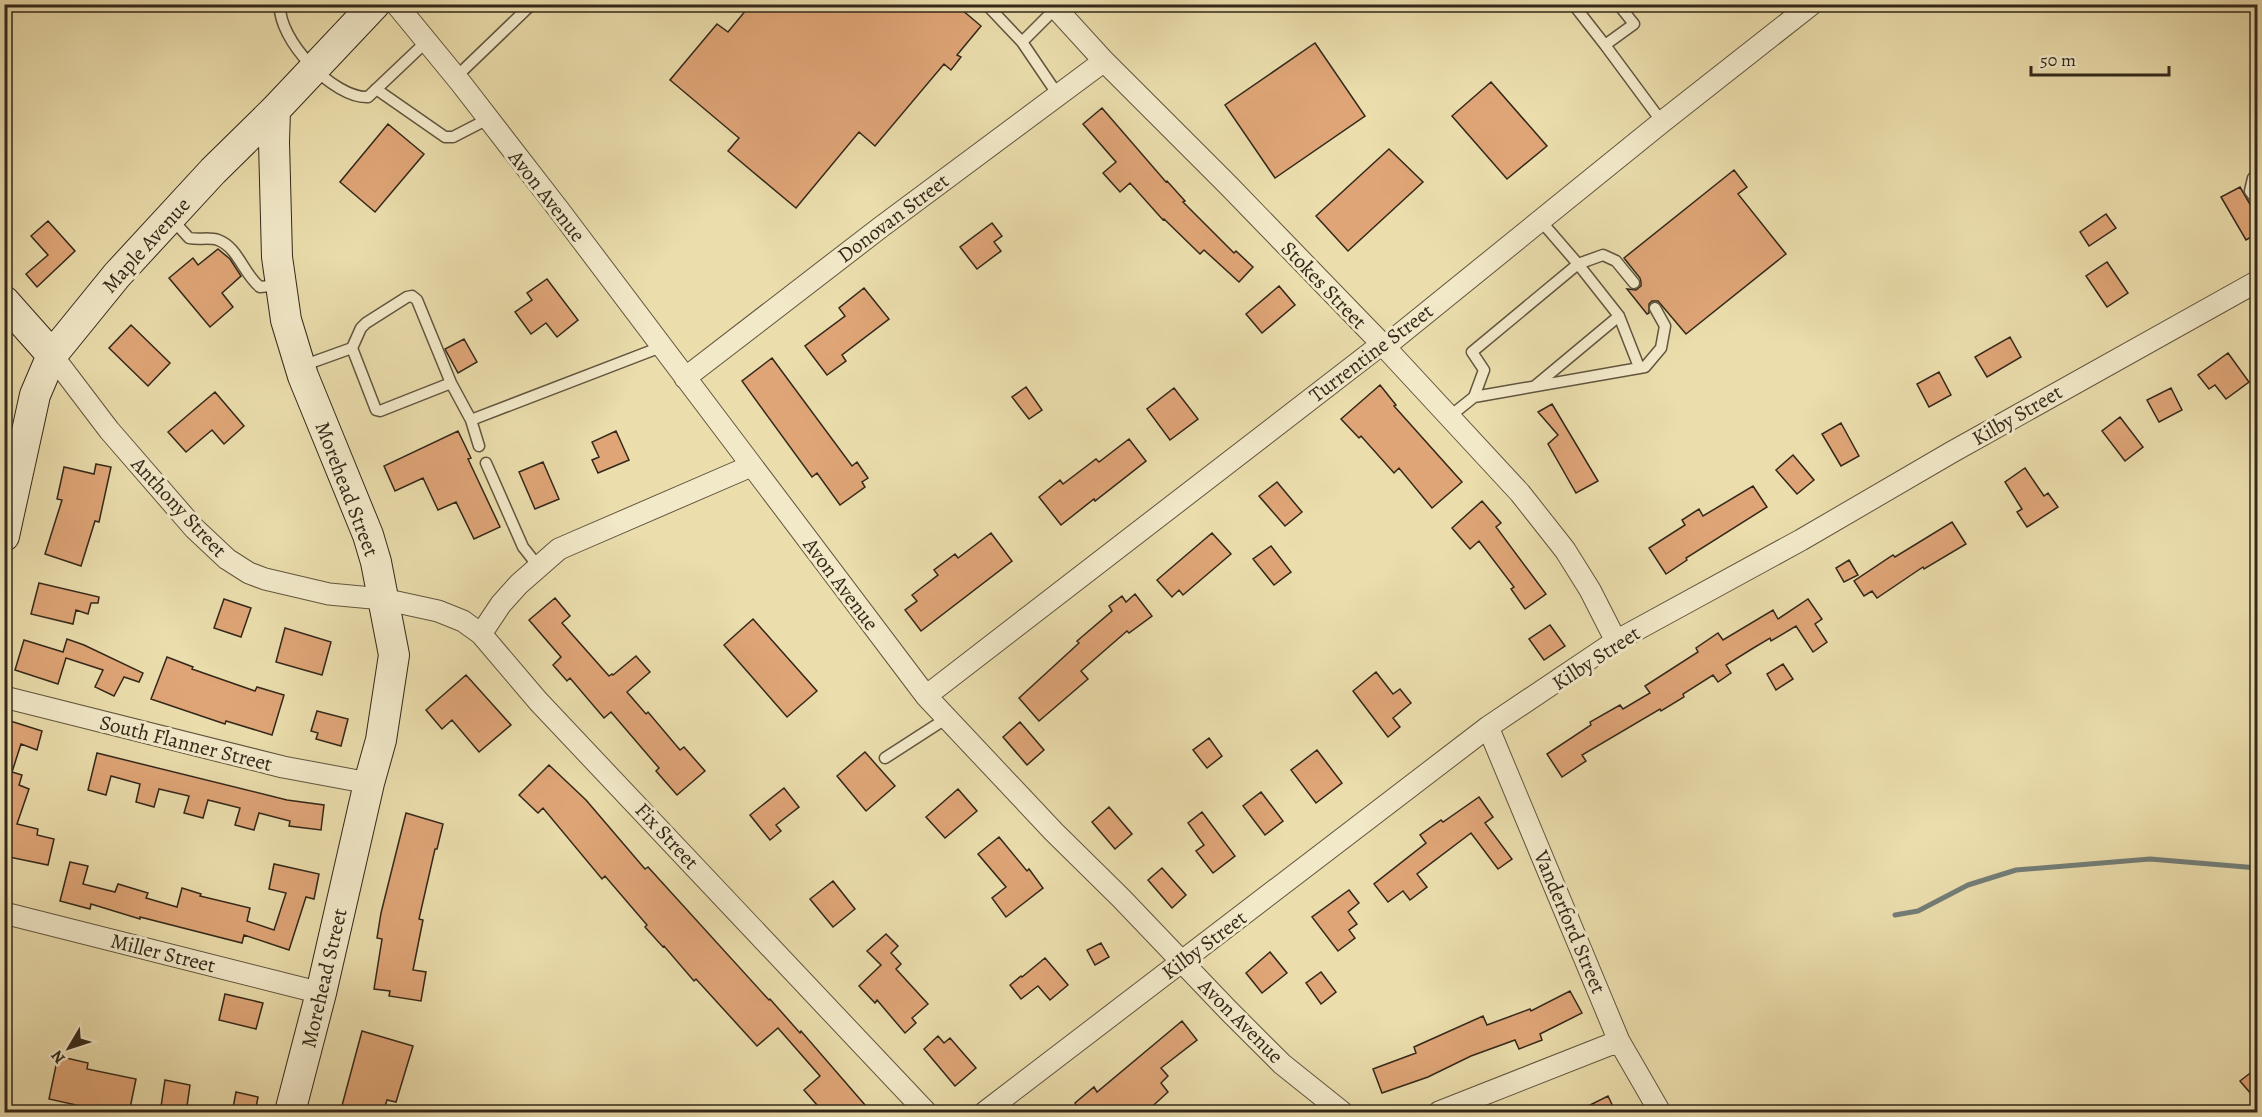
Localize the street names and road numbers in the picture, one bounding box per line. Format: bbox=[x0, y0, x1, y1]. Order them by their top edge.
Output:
street label: Avon Avenue bbox=[502, 143, 592, 248]
street label: Donovan Street bbox=[831, 167, 955, 269]
street label: Maple Avenue bbox=[96, 191, 196, 299]
street label: Stokes Street bbox=[1275, 235, 1373, 335]
street label: Turrentine Street bbox=[1303, 297, 1439, 409]
street label: Kilby Street bbox=[1967, 378, 2067, 452]
street label: Morehead Street bbox=[308, 417, 386, 561]
street label: Anthony Street bbox=[124, 450, 233, 563]
street label: Avon Avenue bbox=[796, 531, 885, 636]
street label: Kilby Street bbox=[1547, 619, 1646, 697]
street label: South Flanner Street bbox=[97, 708, 275, 778]
street label: Fix Street bbox=[629, 796, 705, 876]
street label: Vanderford Street bbox=[1527, 845, 1613, 998]
street label: Kilby Street bbox=[1156, 904, 1252, 986]
street label: Morehead Street bbox=[294, 905, 354, 1051]
street label: Miller Street bbox=[108, 926, 218, 980]
street label: Avon Avenue bbox=[1192, 972, 1290, 1070]

